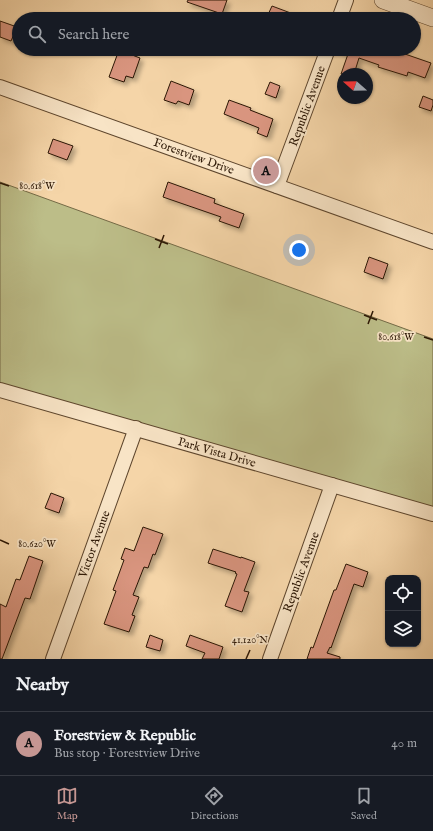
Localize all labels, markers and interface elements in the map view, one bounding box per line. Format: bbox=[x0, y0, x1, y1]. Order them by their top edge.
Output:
search box bbox=[12, 12, 421, 56]
icon: search bbox=[26, 23, 48, 45]
text: Search here bbox=[58, 25, 129, 44]
street label: Republic Avenue bbox=[286, 63, 330, 149]
north arrow bbox=[337, 68, 373, 104]
street label: Forestview Drive bbox=[151, 135, 237, 178]
pin: A bbox=[253, 156, 279, 186]
text: 80.618°W bbox=[19, 180, 55, 193]
your location bbox=[289, 240, 309, 260]
text: 80.618°W bbox=[378, 331, 414, 344]
street label: Park Vista Drive bbox=[176, 434, 258, 471]
street label: Victor Avenue bbox=[75, 508, 114, 581]
street label: Republic Avenue bbox=[280, 529, 324, 615]
text: 80.620°W bbox=[18, 538, 56, 551]
map controls bbox=[385, 575, 421, 647]
button: locate bbox=[385, 575, 421, 611]
button: layers bbox=[385, 611, 421, 647]
text: 41.120°N bbox=[232, 634, 268, 647]
text: Nearby bbox=[16, 675, 69, 696]
text: Forestview & Republic bbox=[54, 726, 196, 745]
text: A bbox=[25, 735, 33, 752]
text: 40 m bbox=[391, 735, 417, 752]
text: Bus stop · Forestview Drive bbox=[54, 745, 200, 762]
tab: Map bbox=[56, 785, 78, 823]
tab: Directions bbox=[191, 785, 238, 823]
tab: Saved bbox=[351, 785, 377, 823]

